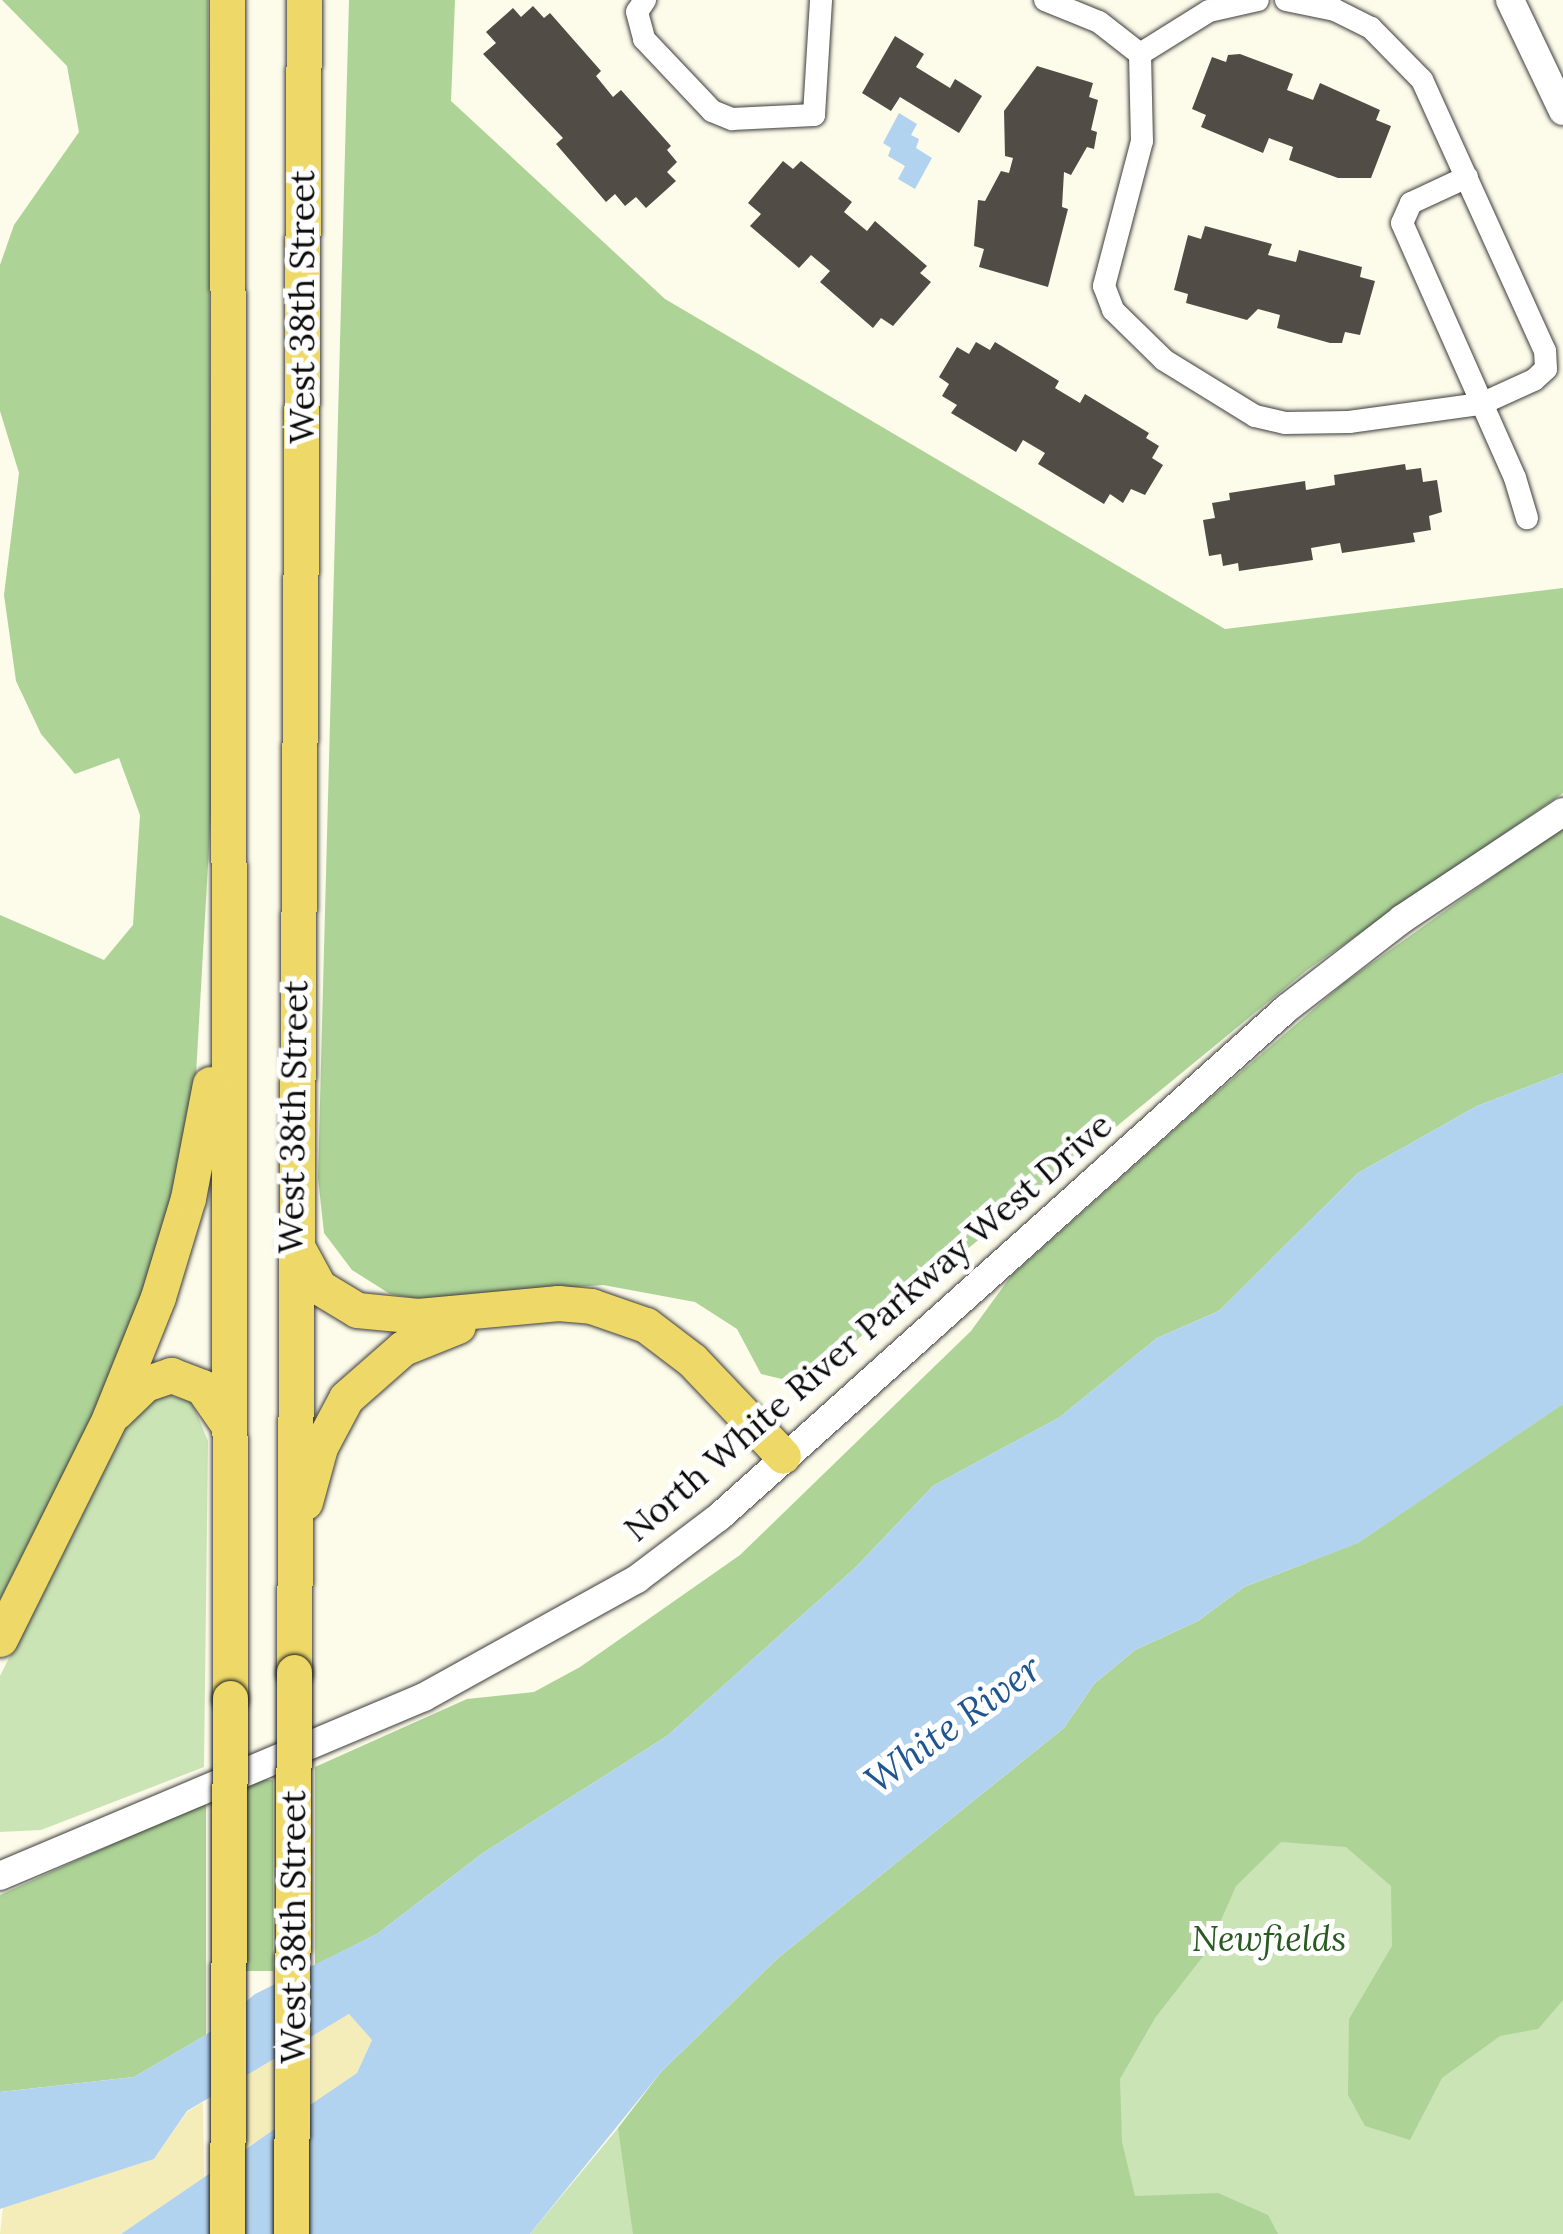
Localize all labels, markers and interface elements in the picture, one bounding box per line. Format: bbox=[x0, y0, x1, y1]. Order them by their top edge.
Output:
street label: West 38th Street bbox=[281, 170, 323, 444]
street label: West 38th Street bbox=[270, 980, 316, 1254]
street label: North White River Parkway West Drive bbox=[616, 1104, 1120, 1550]
water label: White River bbox=[856, 1645, 1050, 1803]
street label: West 38th Street bbox=[272, 1790, 314, 2064]
park label: Newfields bbox=[1192, 1918, 1346, 1960]

